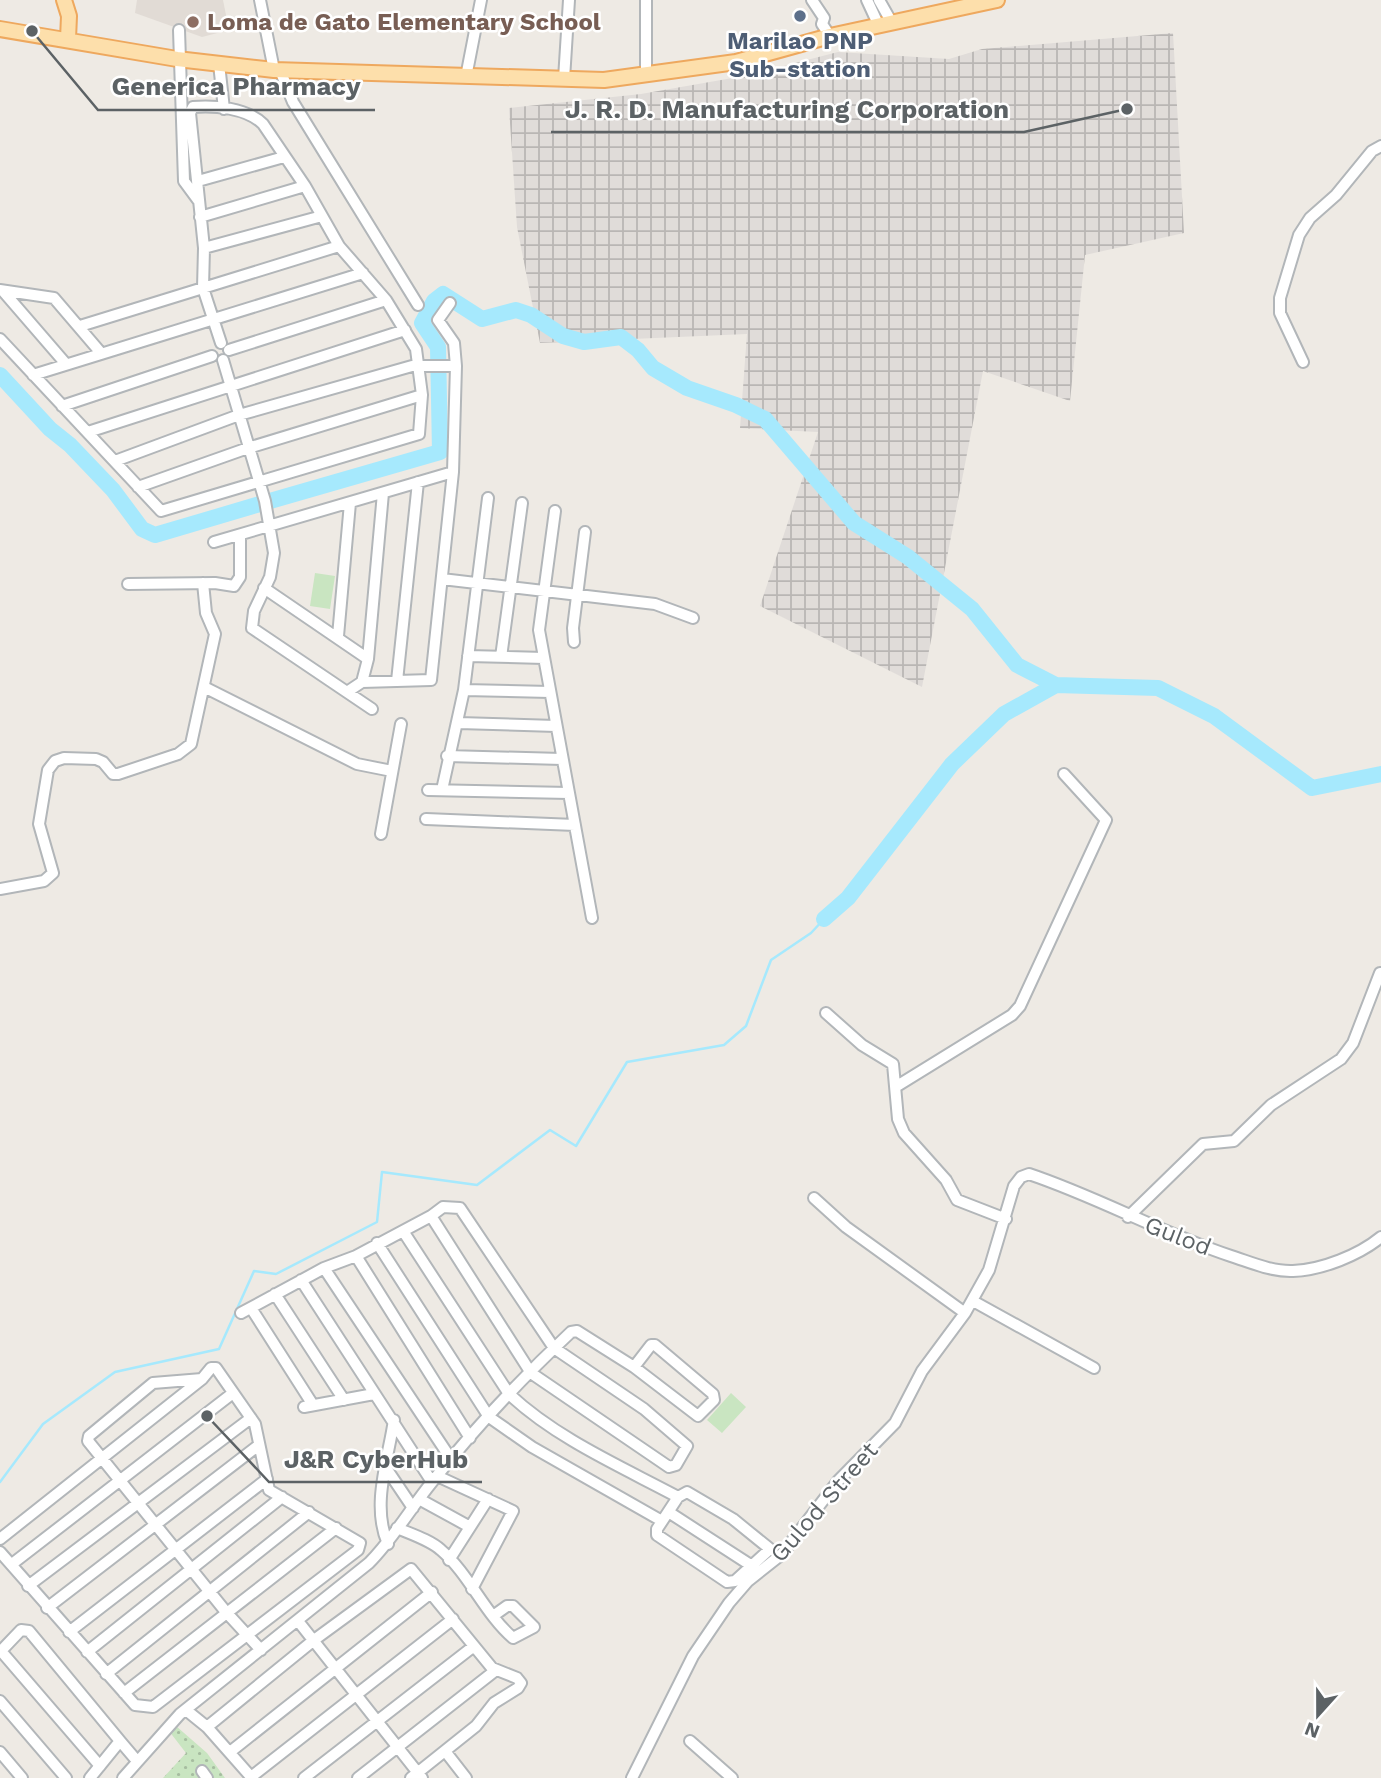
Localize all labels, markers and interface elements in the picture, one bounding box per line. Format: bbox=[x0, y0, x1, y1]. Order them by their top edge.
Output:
place label: Loma de Gato Elementary School bbox=[207, 8, 601, 36]
marker: Marilao PNP Sub-station bbox=[792, 8, 808, 24]
marker: Loma de Gato Elementary School bbox=[185, 14, 201, 30]
place label: Marilao PNP Sub-station bbox=[727, 27, 873, 83]
callout: Generica Pharmacy bbox=[98, 63, 375, 110]
text: Generica Pharmacy bbox=[111, 71, 361, 101]
callout: J. R. D. Manufacturing Corporation bbox=[551, 85, 1024, 132]
text: J. R. D. Manufacturing Corporation bbox=[565, 94, 1009, 124]
street label: Gulod bbox=[1141, 1211, 1215, 1261]
callout: J&R CyberHub bbox=[269, 1435, 482, 1482]
street label: Gulod Street bbox=[764, 1436, 884, 1568]
text: J&R CyberHub bbox=[284, 1444, 468, 1474]
north arrow bbox=[1283, 1680, 1353, 1750]
text: N bbox=[1301, 1717, 1323, 1744]

